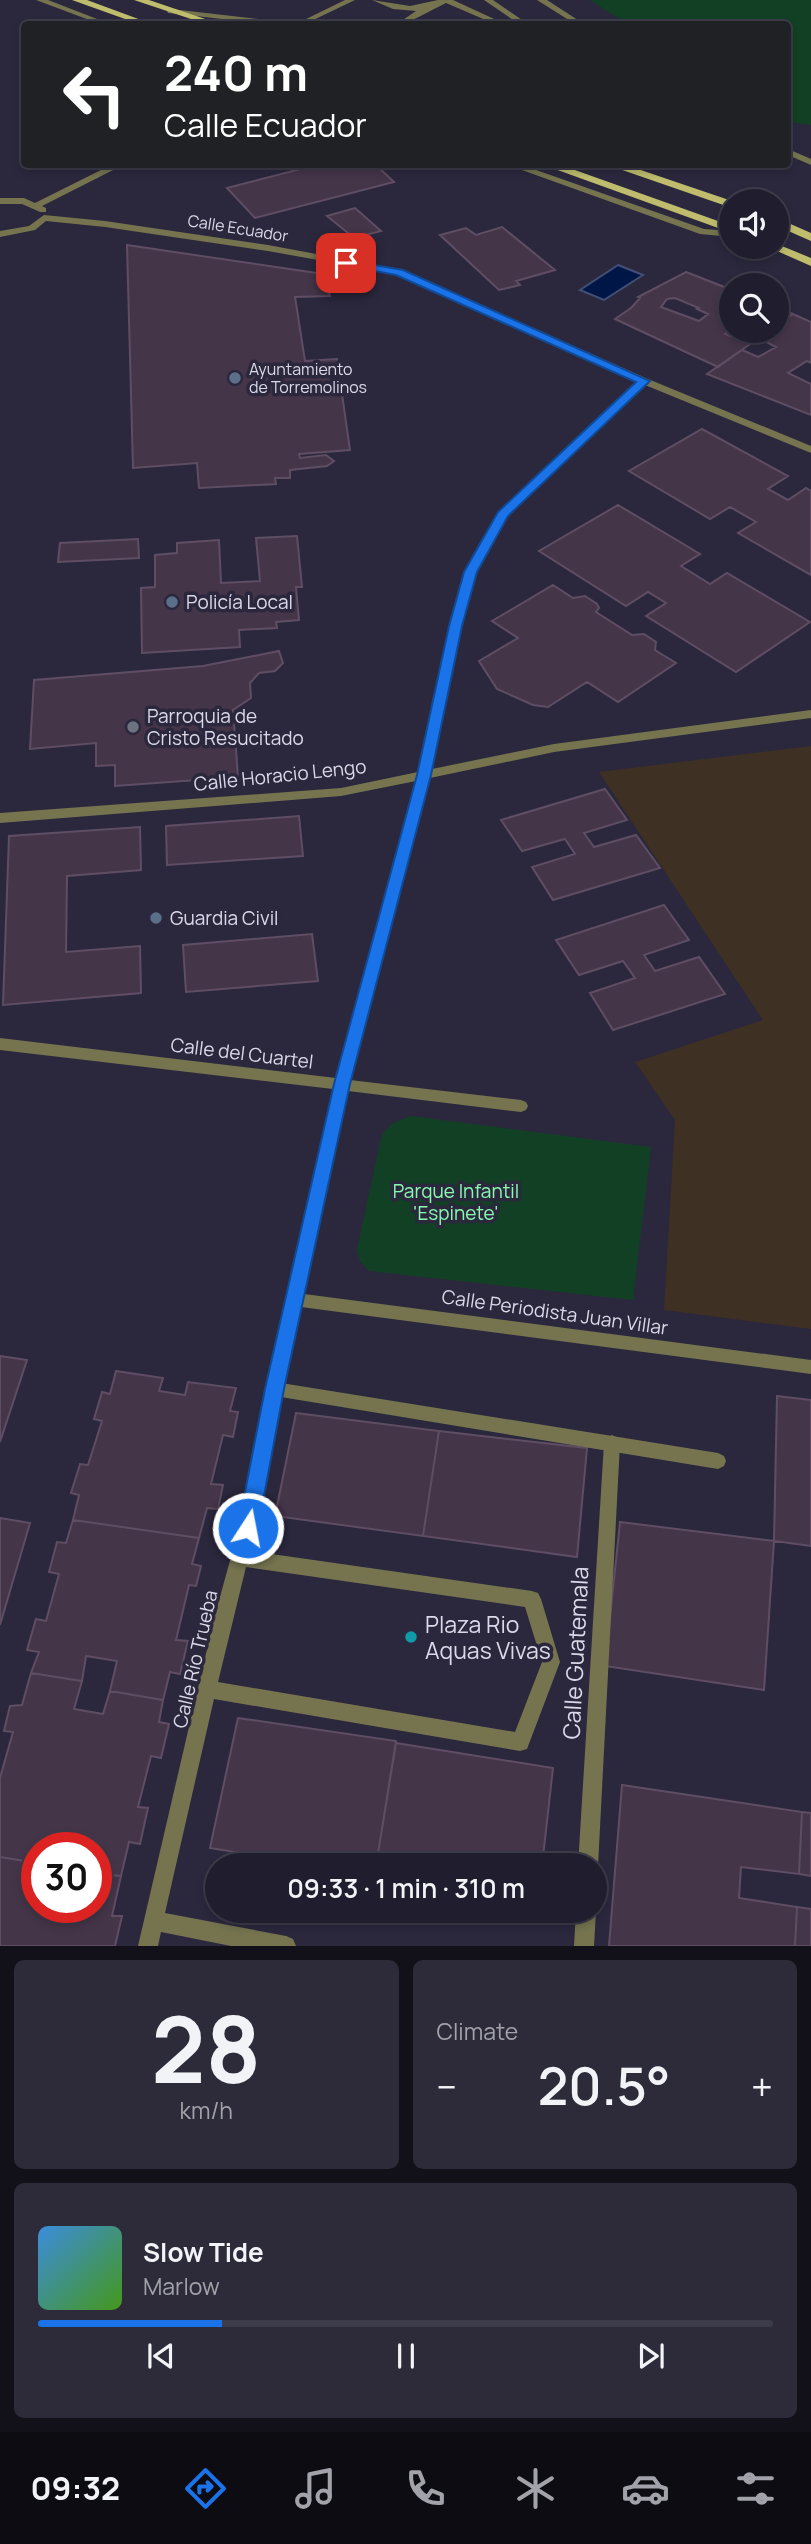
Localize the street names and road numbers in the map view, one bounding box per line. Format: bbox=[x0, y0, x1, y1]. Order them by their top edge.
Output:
street label: Calle Ecuador bbox=[186, 209, 290, 247]
street label: Calle Horacio Lengo bbox=[193, 753, 367, 797]
street label: Calle del Cuartel bbox=[169, 1031, 315, 1075]
street label: Calle Periodista Juan Villar bbox=[440, 1283, 670, 1341]
street label: Calle Guatemala bbox=[554, 1566, 596, 1740]
street label: Calle Río Trueba bbox=[166, 1587, 224, 1731]

